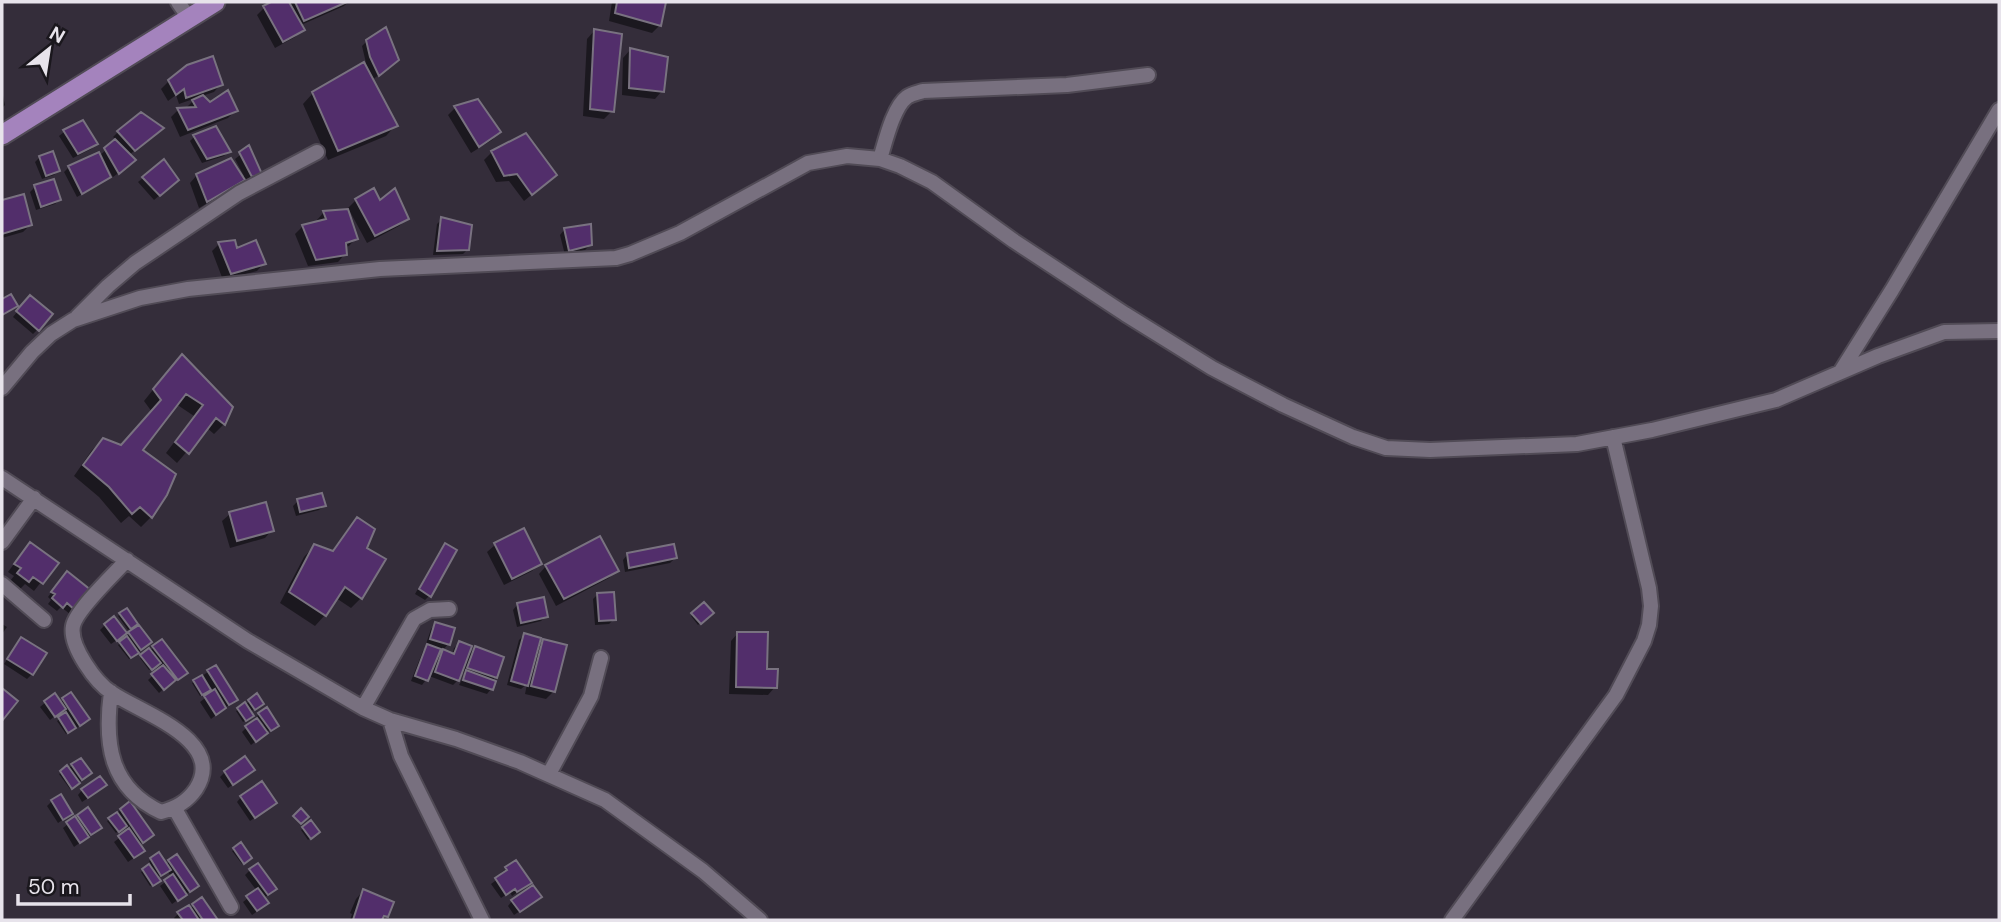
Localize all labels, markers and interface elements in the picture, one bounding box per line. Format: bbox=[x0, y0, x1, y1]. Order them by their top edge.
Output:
north arrow bbox=[14, 14, 84, 84]
text: N bbox=[45, 20, 70, 49]
scale bar bbox=[18, 862, 130, 906]
text: 50 m bbox=[28, 873, 79, 901]

